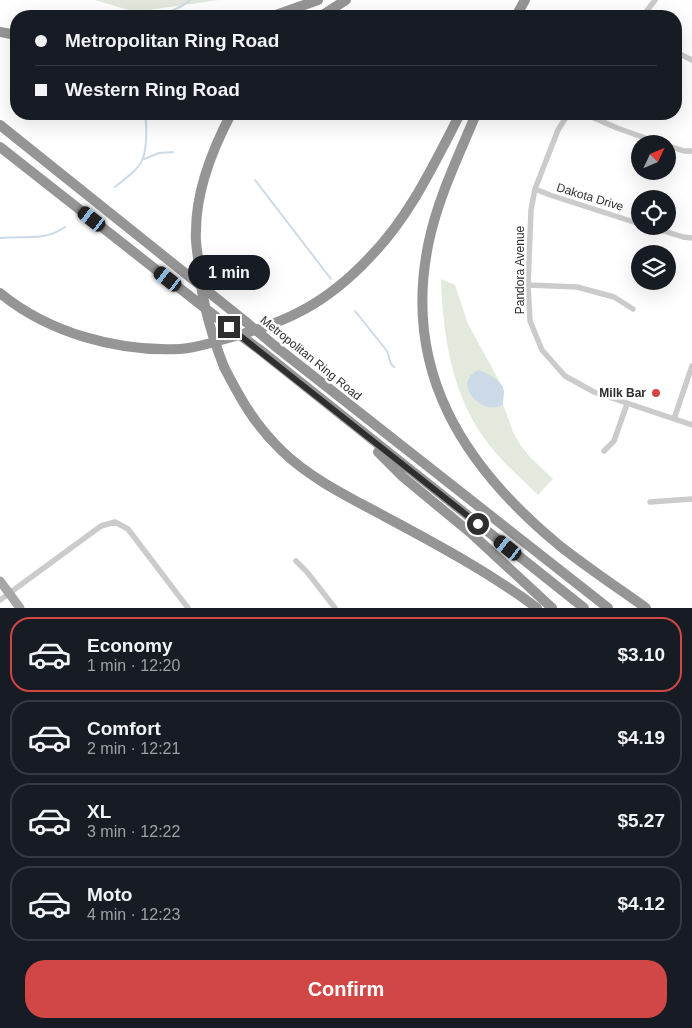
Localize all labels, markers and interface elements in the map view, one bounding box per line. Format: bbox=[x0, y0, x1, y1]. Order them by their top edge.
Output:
text: Metropolitan Ring Road bbox=[65, 30, 279, 51]
text: Western Ring Road bbox=[65, 79, 240, 100]
north arrow bbox=[631, 135, 676, 180]
map controls bbox=[631, 135, 676, 290]
street label: Dakota Drive bbox=[555, 180, 626, 214]
button: locate bbox=[631, 190, 676, 235]
car bbox=[75, 204, 108, 234]
street label: Pandora Avenue bbox=[513, 225, 527, 314]
button: layers bbox=[631, 245, 676, 290]
callout: 1 min bbox=[188, 255, 270, 290]
car bbox=[151, 264, 184, 294]
text: 1 min bbox=[208, 264, 250, 281]
street label: Metropolitan Ring Road bbox=[258, 313, 364, 403]
route end bbox=[218, 316, 240, 338]
place label: Milk Bar bbox=[599, 386, 646, 400]
marker: Milk Bar bbox=[650, 387, 662, 399]
route start bbox=[467, 513, 489, 535]
car bbox=[491, 533, 524, 563]
icon: car bbox=[27, 632, 72, 677]
text: Economy bbox=[87, 635, 173, 656]
text: $3.10 bbox=[617, 644, 665, 665]
text: 1 min · 12:20 bbox=[87, 657, 180, 674]
icon: car bbox=[27, 715, 72, 760]
text: Comfort bbox=[87, 718, 161, 739]
text: $4.19 bbox=[617, 727, 665, 748]
text: 2 min · 12:21 bbox=[87, 740, 180, 757]
icon: car bbox=[27, 798, 72, 843]
text: XL bbox=[87, 801, 111, 822]
text: $5.27 bbox=[617, 810, 665, 831]
text: 3 min · 12:22 bbox=[87, 823, 180, 840]
icon: car bbox=[27, 881, 72, 926]
text: Moto bbox=[87, 884, 132, 905]
text: $4.12 bbox=[617, 893, 665, 914]
text: 4 min · 12:23 bbox=[87, 906, 180, 923]
button: Confirm bbox=[25, 960, 667, 1018]

